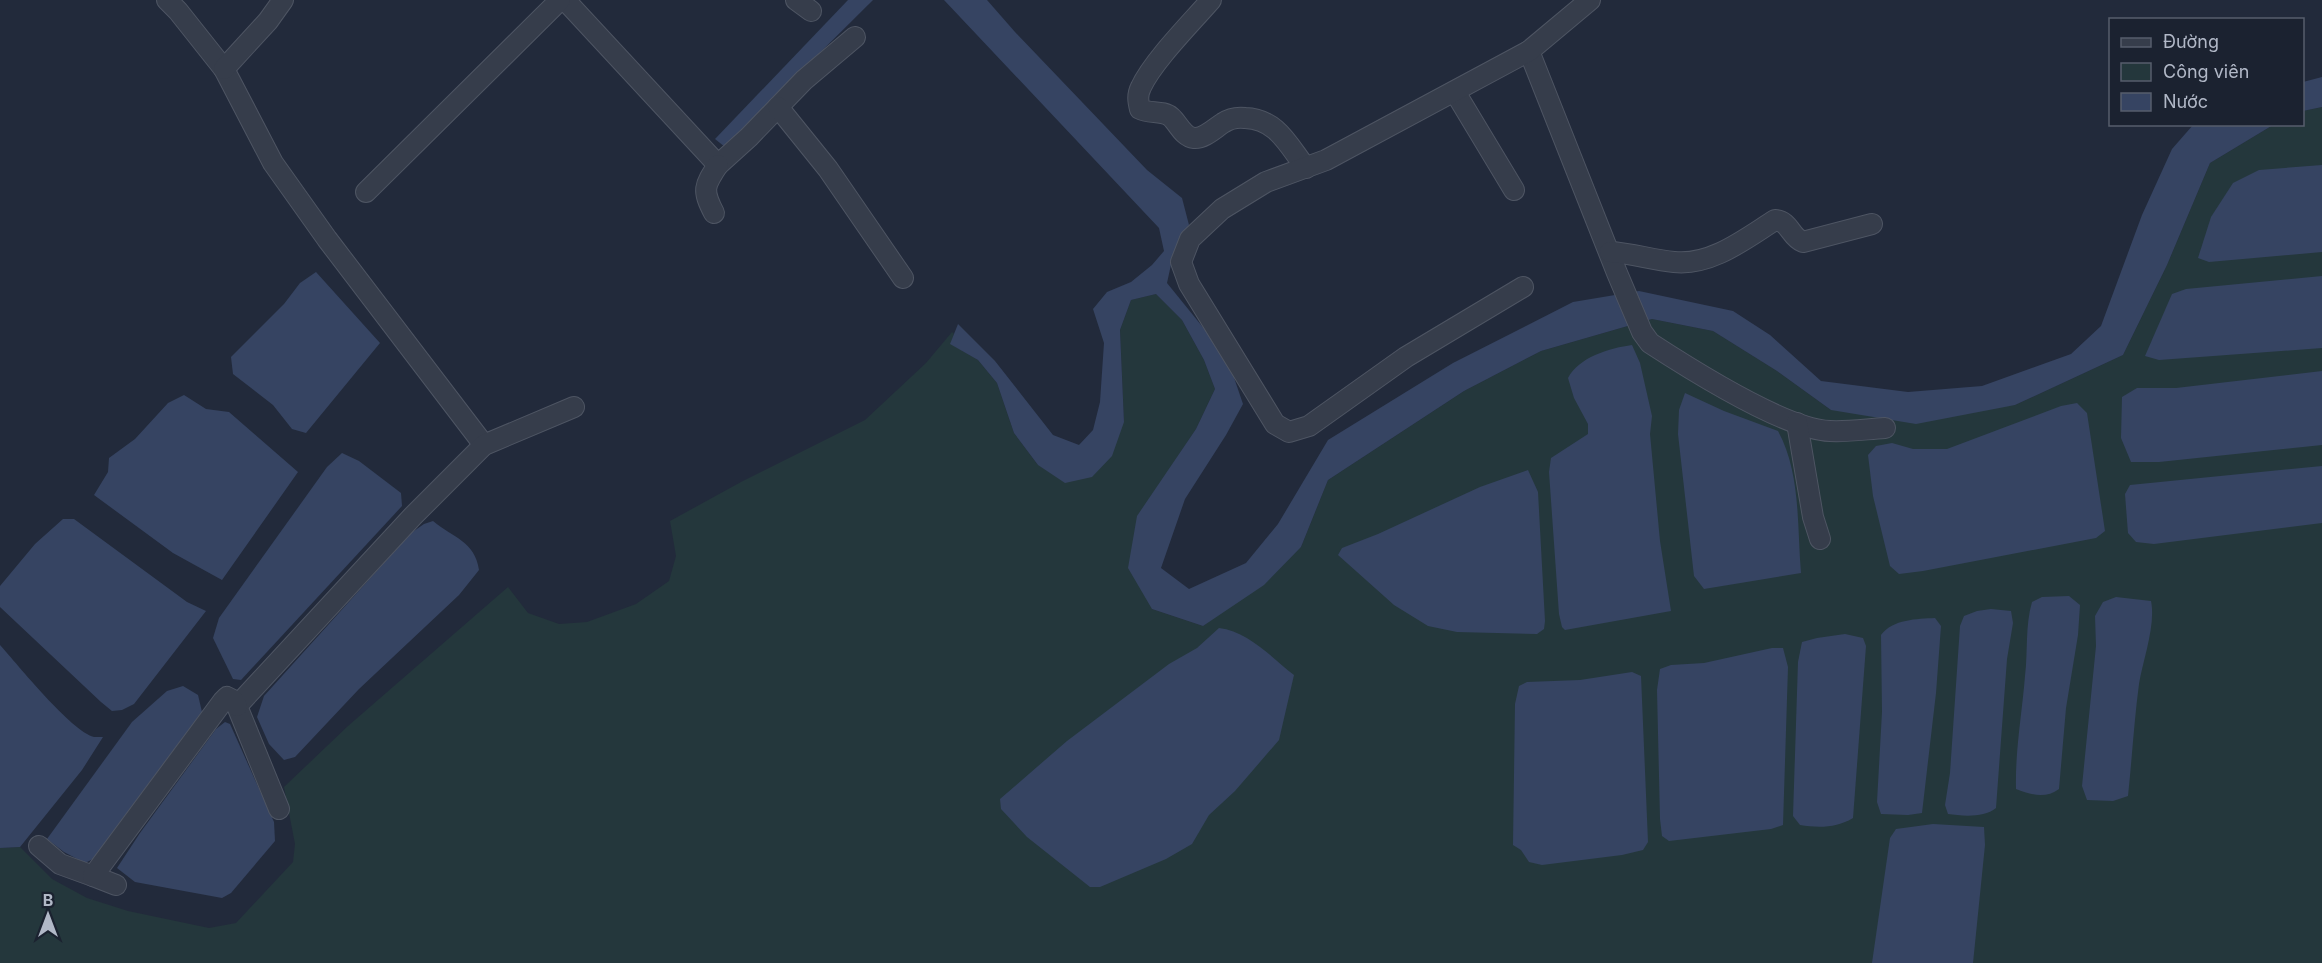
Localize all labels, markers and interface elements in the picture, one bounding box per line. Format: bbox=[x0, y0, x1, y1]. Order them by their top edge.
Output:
legend bbox=[2109, 18, 2304, 126]
text: Đường bbox=[2163, 31, 2219, 52]
text: Công viên bbox=[2163, 61, 2249, 82]
text: Nước bbox=[2163, 91, 2208, 112]
north arrow bbox=[18, 885, 78, 945]
text: B bbox=[43, 890, 53, 910]

